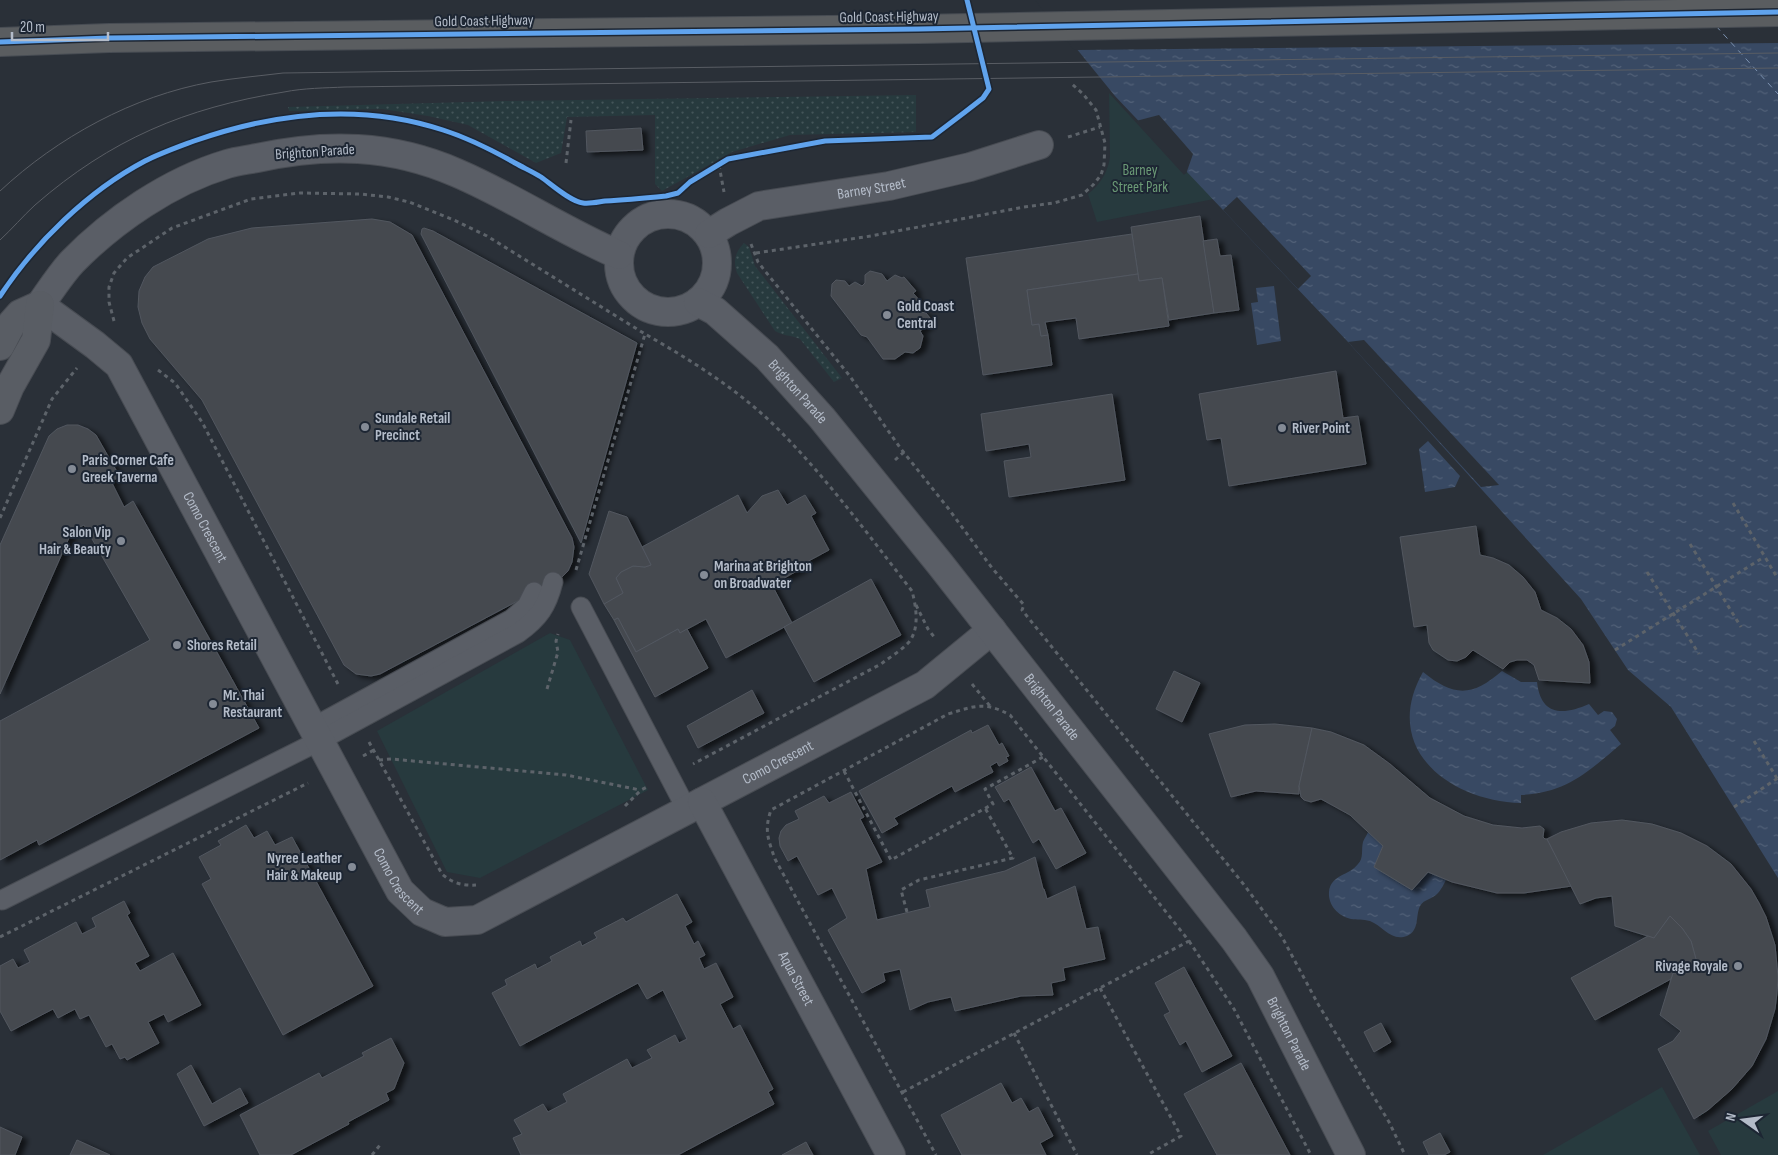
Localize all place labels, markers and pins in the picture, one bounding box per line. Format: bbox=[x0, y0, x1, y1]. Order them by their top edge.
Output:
place label: Gold Coast Central bbox=[897, 297, 954, 333]
marker: Gold Coast Central bbox=[881, 309, 893, 321]
place label: Sundale Retail Precinct bbox=[375, 409, 450, 445]
place label: River Point bbox=[1292, 419, 1350, 438]
marker: Sundale Retail Precinct bbox=[359, 421, 371, 433]
marker: River Point bbox=[1276, 422, 1288, 434]
place label: Paris Corner Cafe Greek Taverna bbox=[82, 451, 174, 487]
marker: Paris Corner Cafe Greek Taverna bbox=[66, 463, 78, 475]
place label: Salon Vip Hair & Beauty bbox=[39, 523, 112, 559]
marker: Salon Vip Hair & Beauty bbox=[115, 535, 127, 547]
place label: Marina at Brighton on Broadwater bbox=[714, 557, 812, 593]
marker: Marina at Brighton on Broadwater bbox=[698, 569, 710, 581]
place label: Shores Retail bbox=[187, 636, 257, 655]
marker: Shores Retail bbox=[171, 639, 183, 651]
place label: Mr. Thai Restaurant bbox=[223, 686, 282, 722]
marker: Mr. Thai Restaurant bbox=[207, 698, 219, 710]
place label: Nyree Leather Hair & Makeup bbox=[266, 849, 342, 885]
marker: Nyree Leather Hair & Makeup bbox=[346, 861, 358, 873]
place label: Rivage Royale bbox=[1655, 957, 1728, 976]
marker: Rivage Royale bbox=[1732, 960, 1744, 972]

